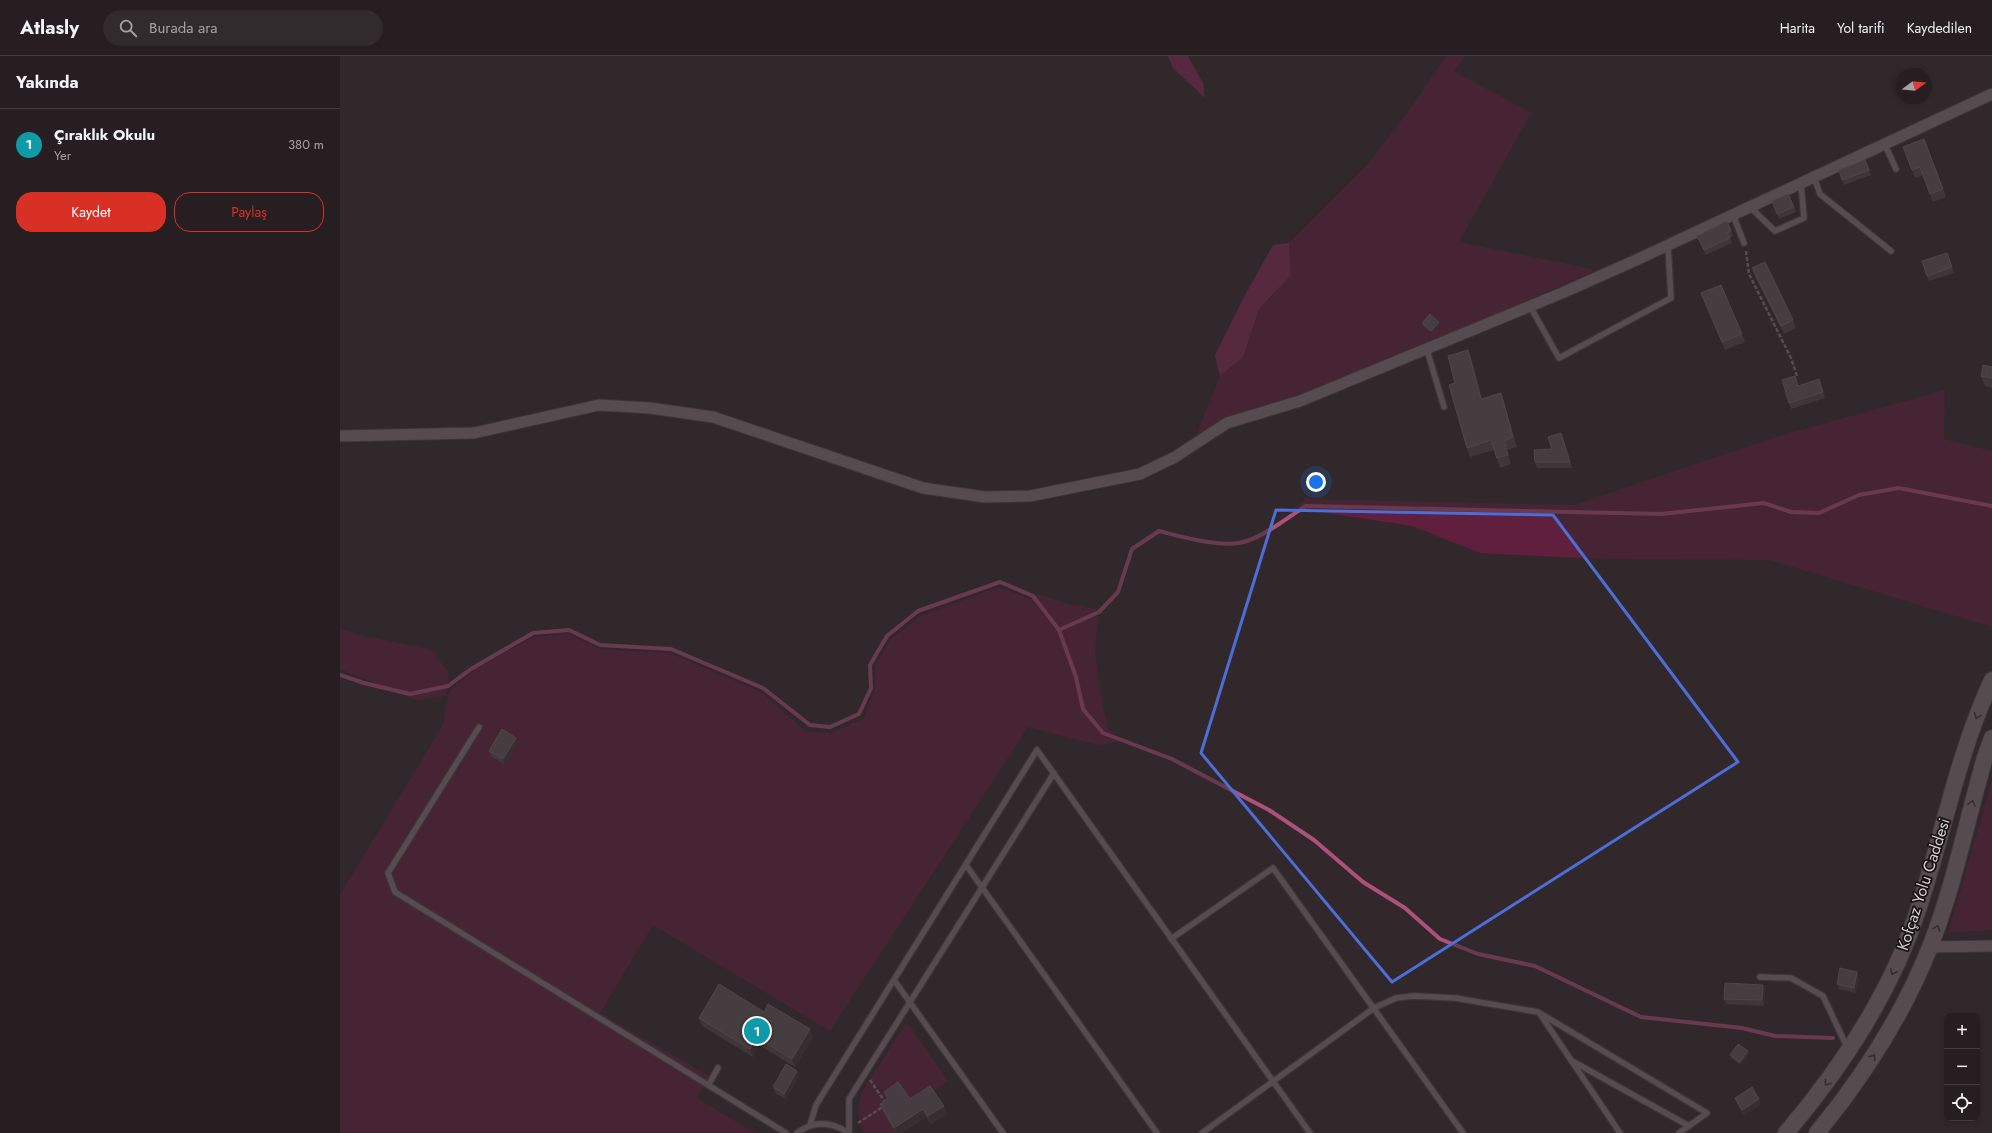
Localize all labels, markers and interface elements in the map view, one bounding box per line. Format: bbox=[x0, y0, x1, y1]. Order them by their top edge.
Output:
search box bbox=[103, 10, 383, 46]
text: Atlasly bbox=[20, 14, 79, 41]
icon: search bbox=[117, 17, 139, 39]
text: Burada ara bbox=[149, 17, 218, 39]
text: Harita bbox=[1780, 18, 1815, 38]
text: Yol tarifi bbox=[1837, 18, 1885, 38]
text: Kaydedilen bbox=[1907, 18, 1972, 38]
north arrow bbox=[1896, 68, 1932, 104]
text: Yakında bbox=[16, 70, 79, 94]
text: Çıraklık Okulu bbox=[54, 124, 155, 146]
text: 1 bbox=[26, 135, 32, 154]
text: 380 m bbox=[288, 135, 324, 154]
text: Yer bbox=[54, 146, 71, 165]
button: Kaydet bbox=[16, 192, 166, 232]
button: Paylaş bbox=[174, 192, 324, 232]
your location bbox=[1306, 472, 1326, 492]
one-way arrow bbox=[1973, 712, 1981, 719]
one-way arrow bbox=[1967, 799, 1976, 806]
street label: Kofçaz Yolu Caddesi bbox=[1891, 815, 1956, 953]
one-way arrow bbox=[1932, 924, 1940, 931]
one-way arrow bbox=[1890, 968, 1898, 975]
map controls bbox=[1944, 1013, 1980, 1121]
button: + bbox=[1944, 1013, 1980, 1049]
pin: 1 bbox=[744, 1016, 770, 1046]
button: − bbox=[1944, 1049, 1980, 1085]
one-way arrow bbox=[1868, 1054, 1875, 1061]
one-way arrow bbox=[1825, 1079, 1832, 1086]
button: locate bbox=[1944, 1085, 1980, 1121]

